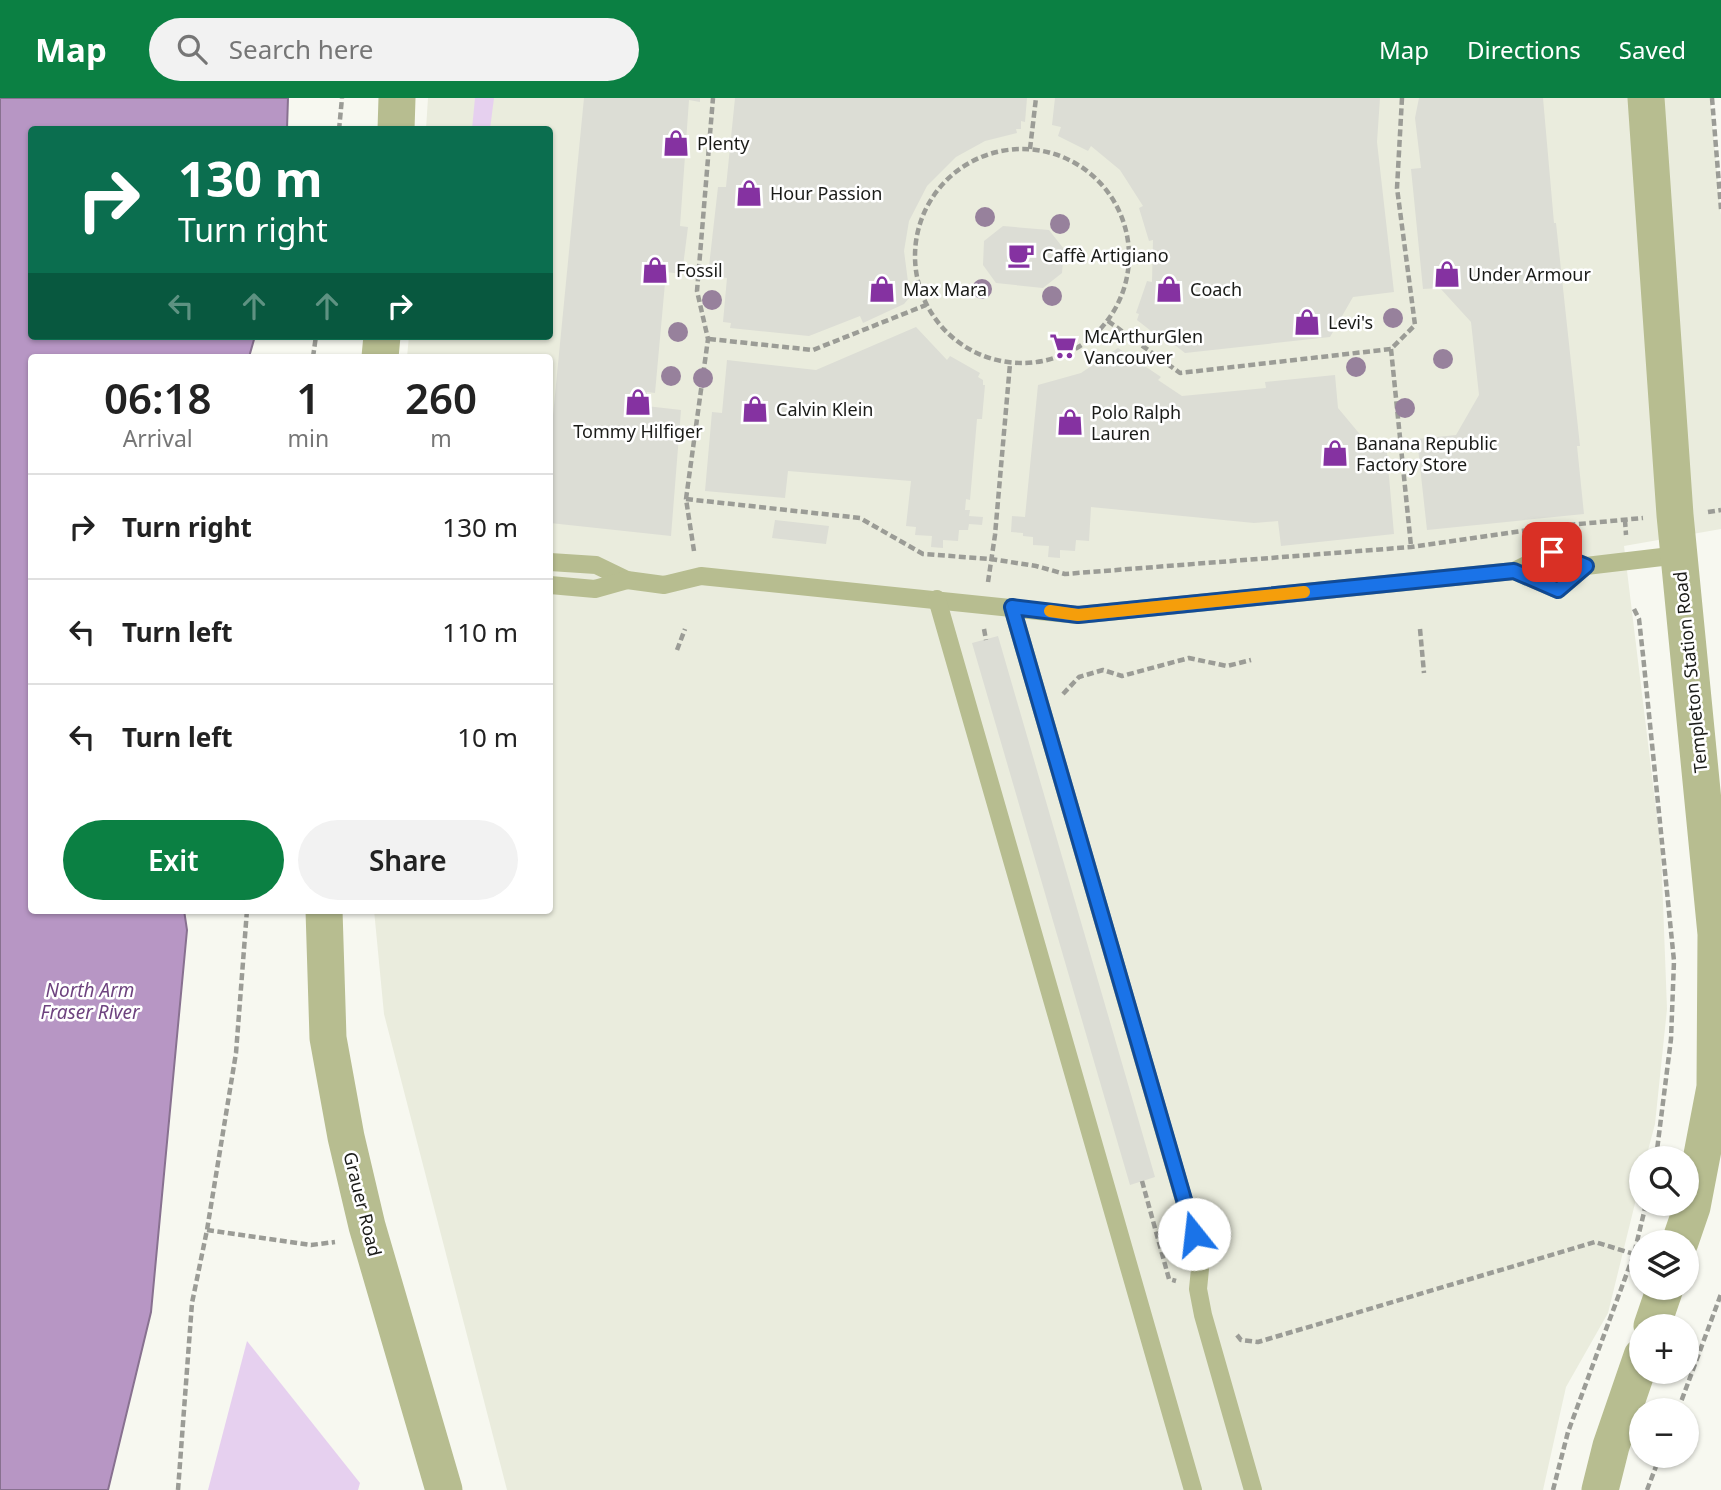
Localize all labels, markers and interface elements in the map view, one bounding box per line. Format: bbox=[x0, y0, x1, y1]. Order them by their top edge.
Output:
search box bbox=[149, 18, 639, 81]
text: Map bbox=[35, 27, 107, 72]
icon: search bbox=[173, 30, 211, 68]
text: Search here bbox=[229, 31, 373, 67]
text: Map bbox=[1379, 33, 1429, 66]
text: Directions bbox=[1467, 33, 1581, 66]
text: Saved bbox=[1619, 33, 1686, 66]
shop icon: Plenty bbox=[661, 128, 691, 158]
place label: Plenty bbox=[697, 131, 750, 155]
text: 130 m bbox=[178, 145, 323, 211]
icon: right bbox=[63, 154, 154, 245]
shop icon: Hour Passion bbox=[734, 178, 764, 208]
place label: Hour Passion bbox=[770, 181, 882, 205]
text: Turn right bbox=[178, 208, 328, 251]
cafe icon: Caffè Artigiano bbox=[1006, 240, 1036, 270]
place label: Caffè Artigiano bbox=[1042, 243, 1169, 267]
shop icon: Fossil bbox=[640, 255, 670, 285]
place label: Fossil bbox=[676, 258, 723, 282]
shop icon: Under Armour bbox=[1432, 259, 1462, 289]
place label: Under Armour bbox=[1468, 262, 1591, 286]
shop icon: Max Mara bbox=[867, 274, 897, 304]
shop icon: Coach bbox=[1154, 274, 1184, 304]
place label: Max Mara bbox=[903, 277, 987, 301]
place label: Coach bbox=[1190, 277, 1242, 301]
icon: left bbox=[162, 287, 200, 325]
icon: ahead bbox=[235, 287, 273, 325]
icon: ahead bbox=[308, 287, 346, 325]
icon: right bbox=[381, 287, 419, 325]
shop icon: Levi's bbox=[1292, 307, 1322, 337]
place label: Levi's bbox=[1328, 310, 1373, 334]
place label: McArthurGlen Vancouver bbox=[1084, 324, 1203, 369]
supermarket icon: McArthurGlen Vancouver bbox=[1048, 331, 1078, 361]
text: 06:18 bbox=[104, 369, 212, 426]
text: 1 bbox=[296, 369, 320, 426]
text: 260 bbox=[405, 369, 477, 426]
shop icon: Tommy Hilfiger bbox=[623, 387, 653, 417]
shop icon: Calvin Klein bbox=[740, 394, 770, 424]
place label: Calvin Klein bbox=[776, 397, 873, 421]
place label: Polo Ralph Lauren bbox=[1091, 400, 1181, 445]
shop icon: Polo Ralph Lauren bbox=[1055, 407, 1085, 437]
place label: Tommy Hilfiger bbox=[573, 419, 703, 443]
text: Arrival bbox=[123, 422, 193, 454]
text: min bbox=[287, 422, 329, 454]
text: m bbox=[430, 422, 452, 454]
place label: Banana Republic Factory Store bbox=[1356, 431, 1498, 476]
shop icon: Banana Republic Factory Store bbox=[1320, 438, 1350, 468]
icon: right bbox=[63, 508, 101, 546]
text: Turn right bbox=[122, 509, 252, 545]
text: 130 m bbox=[442, 509, 518, 545]
pin bbox=[1522, 522, 1582, 582]
icon: arrive bbox=[1533, 533, 1571, 571]
street label: Templeton Station Road bbox=[1667, 570, 1713, 774]
icon: left bbox=[63, 613, 101, 651]
text: Turn left bbox=[122, 614, 233, 650]
text: 110 m bbox=[442, 614, 518, 650]
icon: left bbox=[63, 718, 101, 756]
text: Turn left bbox=[122, 719, 233, 755]
text: 10 m bbox=[457, 719, 518, 755]
button: Exit bbox=[63, 820, 284, 900]
button: Share bbox=[298, 820, 518, 900]
water label: North Arm Fraser River bbox=[41, 977, 141, 1025]
map controls bbox=[1629, 1146, 1699, 1468]
button: search bbox=[1629, 1146, 1699, 1216]
street label: Grauer Road bbox=[338, 1149, 388, 1259]
position arrow bbox=[1157, 1197, 1231, 1271]
button: layers bbox=[1629, 1230, 1699, 1300]
button: + bbox=[1629, 1314, 1699, 1384]
button: − bbox=[1629, 1398, 1699, 1468]

